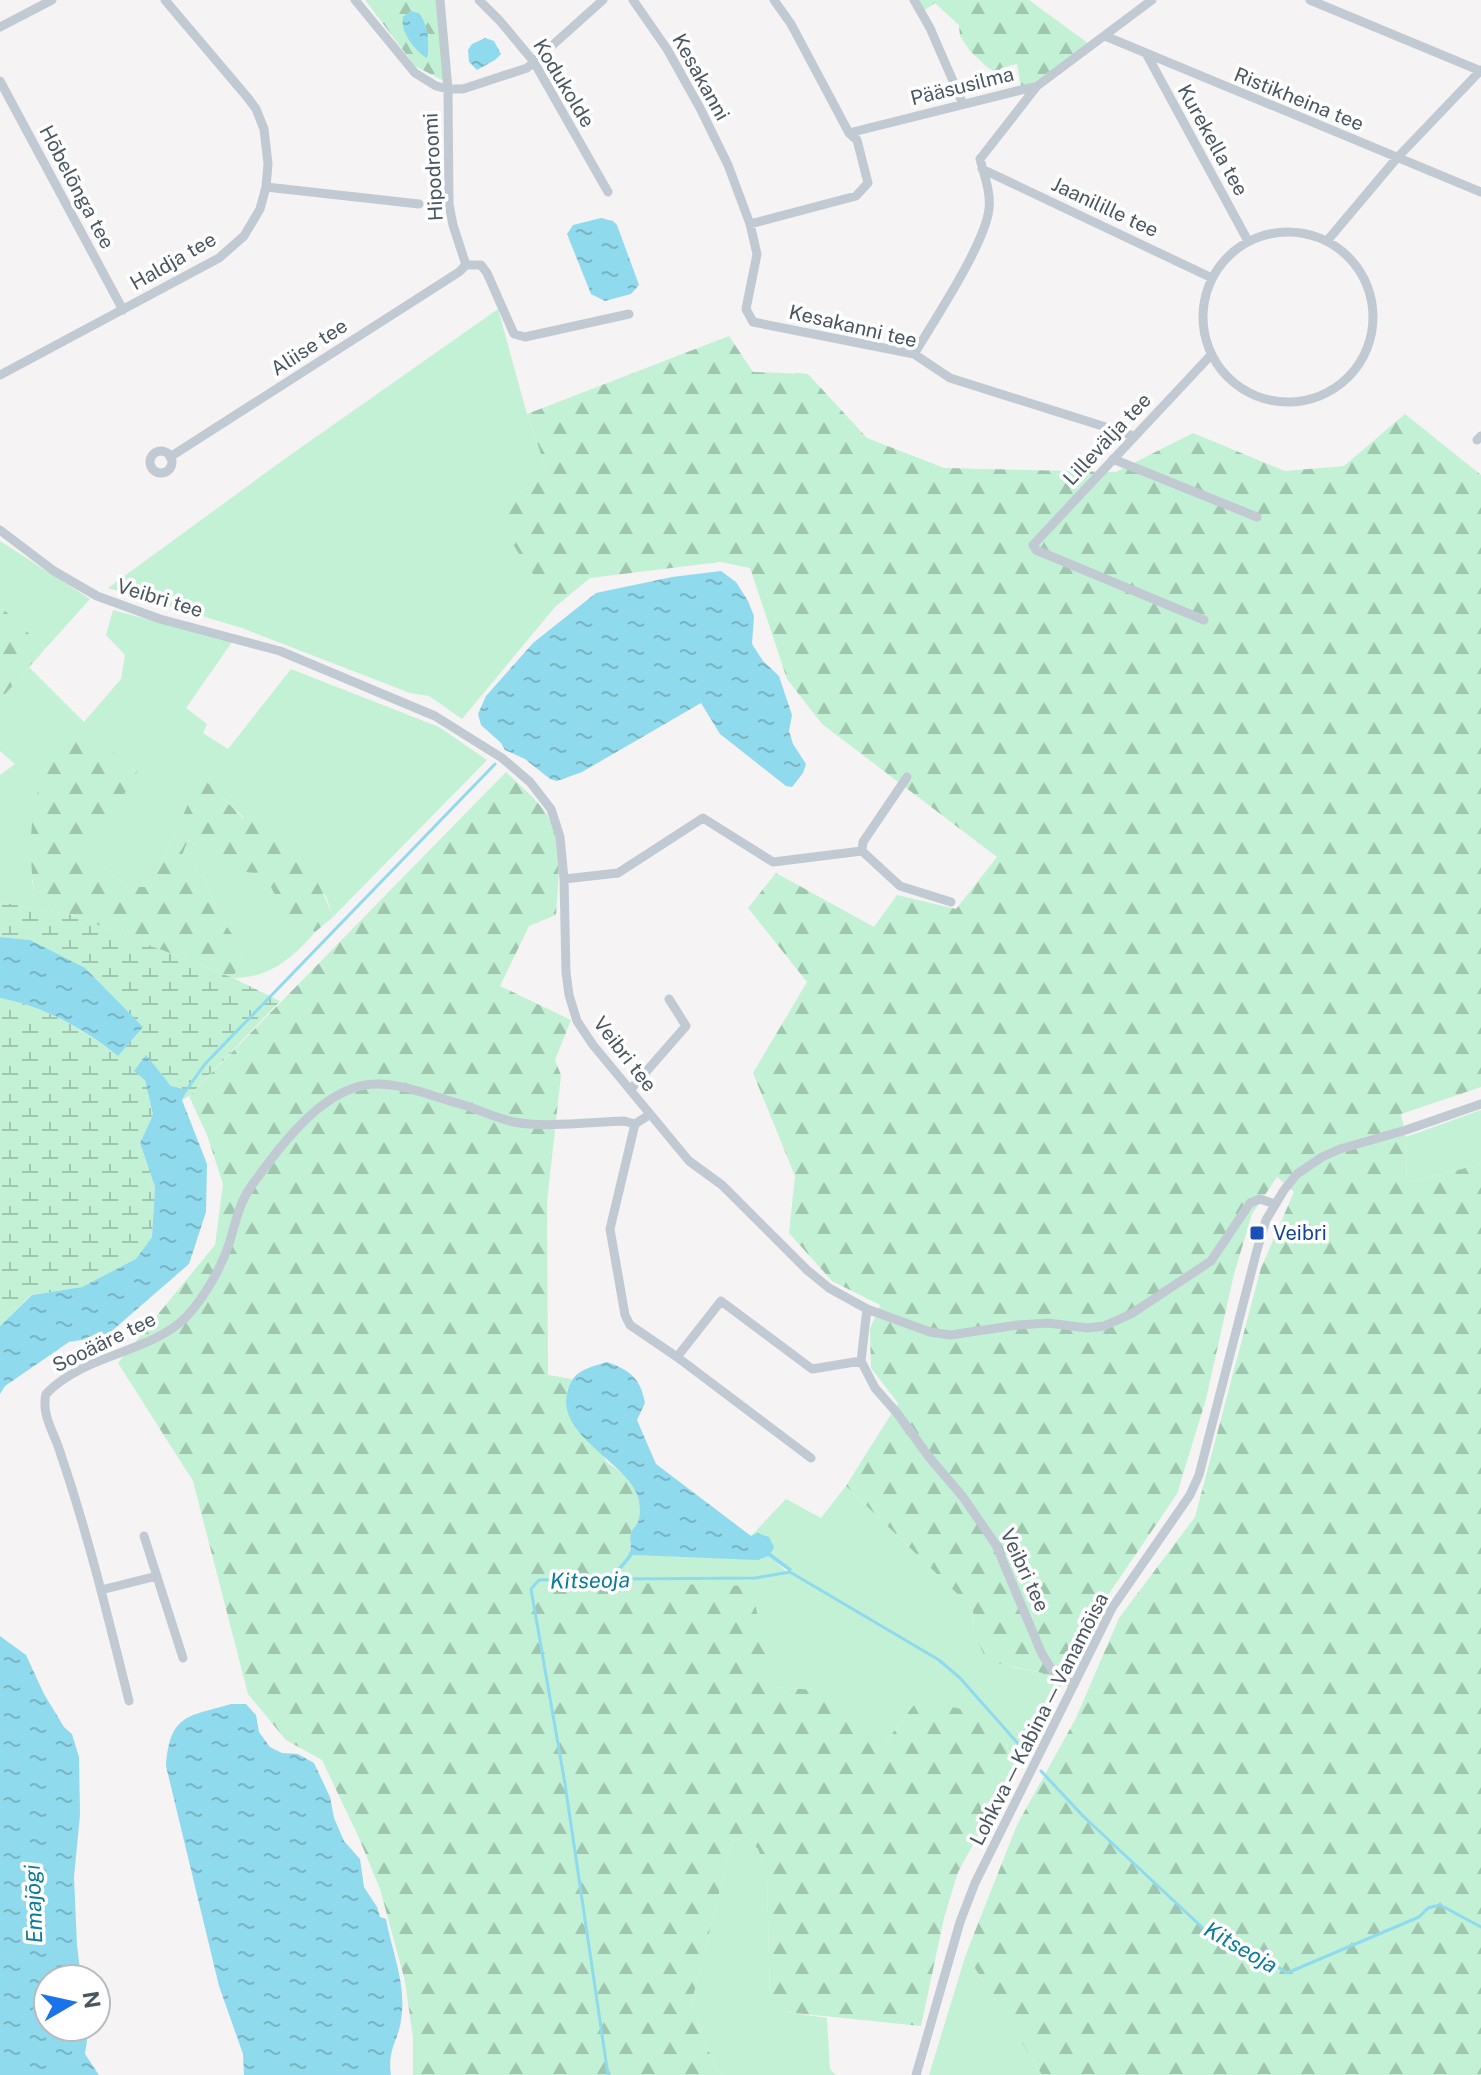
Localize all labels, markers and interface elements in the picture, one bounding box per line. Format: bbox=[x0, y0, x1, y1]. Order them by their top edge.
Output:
street label: Kesakanni bbox=[667, 29, 735, 125]
street label: Kodukolde bbox=[528, 34, 600, 132]
street label: Pääsusilma bbox=[908, 62, 1016, 110]
street label: Ristikheina tee bbox=[1231, 62, 1367, 136]
street label: Kurekella tee bbox=[1173, 80, 1253, 200]
street label: Hipodroomi bbox=[418, 112, 448, 222]
street label: Hõbelõnga tee bbox=[34, 121, 120, 253]
street label: Jaanilille tee bbox=[1048, 172, 1162, 242]
street label: Haldja tee bbox=[126, 227, 220, 295]
street label: Kesakanni tee bbox=[787, 300, 919, 352]
street label: Aliise tee bbox=[266, 313, 352, 381]
street label: Lillevälja tee bbox=[1058, 388, 1156, 490]
street label: Veibri tee bbox=[114, 574, 206, 622]
street label: Veibri tee bbox=[588, 1012, 662, 1096]
place label: Veibri bbox=[1273, 1221, 1327, 1245]
marker: Veibri bbox=[1248, 1224, 1266, 1242]
street label: Sooääre tee bbox=[48, 1307, 160, 1377]
street label: Veibri tee bbox=[995, 1525, 1055, 1615]
water label: Kitseoja bbox=[550, 1566, 630, 1594]
street label: Lohkva — Kabina — Vanamõisa bbox=[965, 1589, 1113, 1849]
water label: Emajõgi bbox=[19, 1864, 47, 1944]
water label: Kitseoja bbox=[1200, 1916, 1282, 1978]
north arrow bbox=[32, 1963, 112, 2043]
text: N bbox=[78, 1989, 106, 2010]

